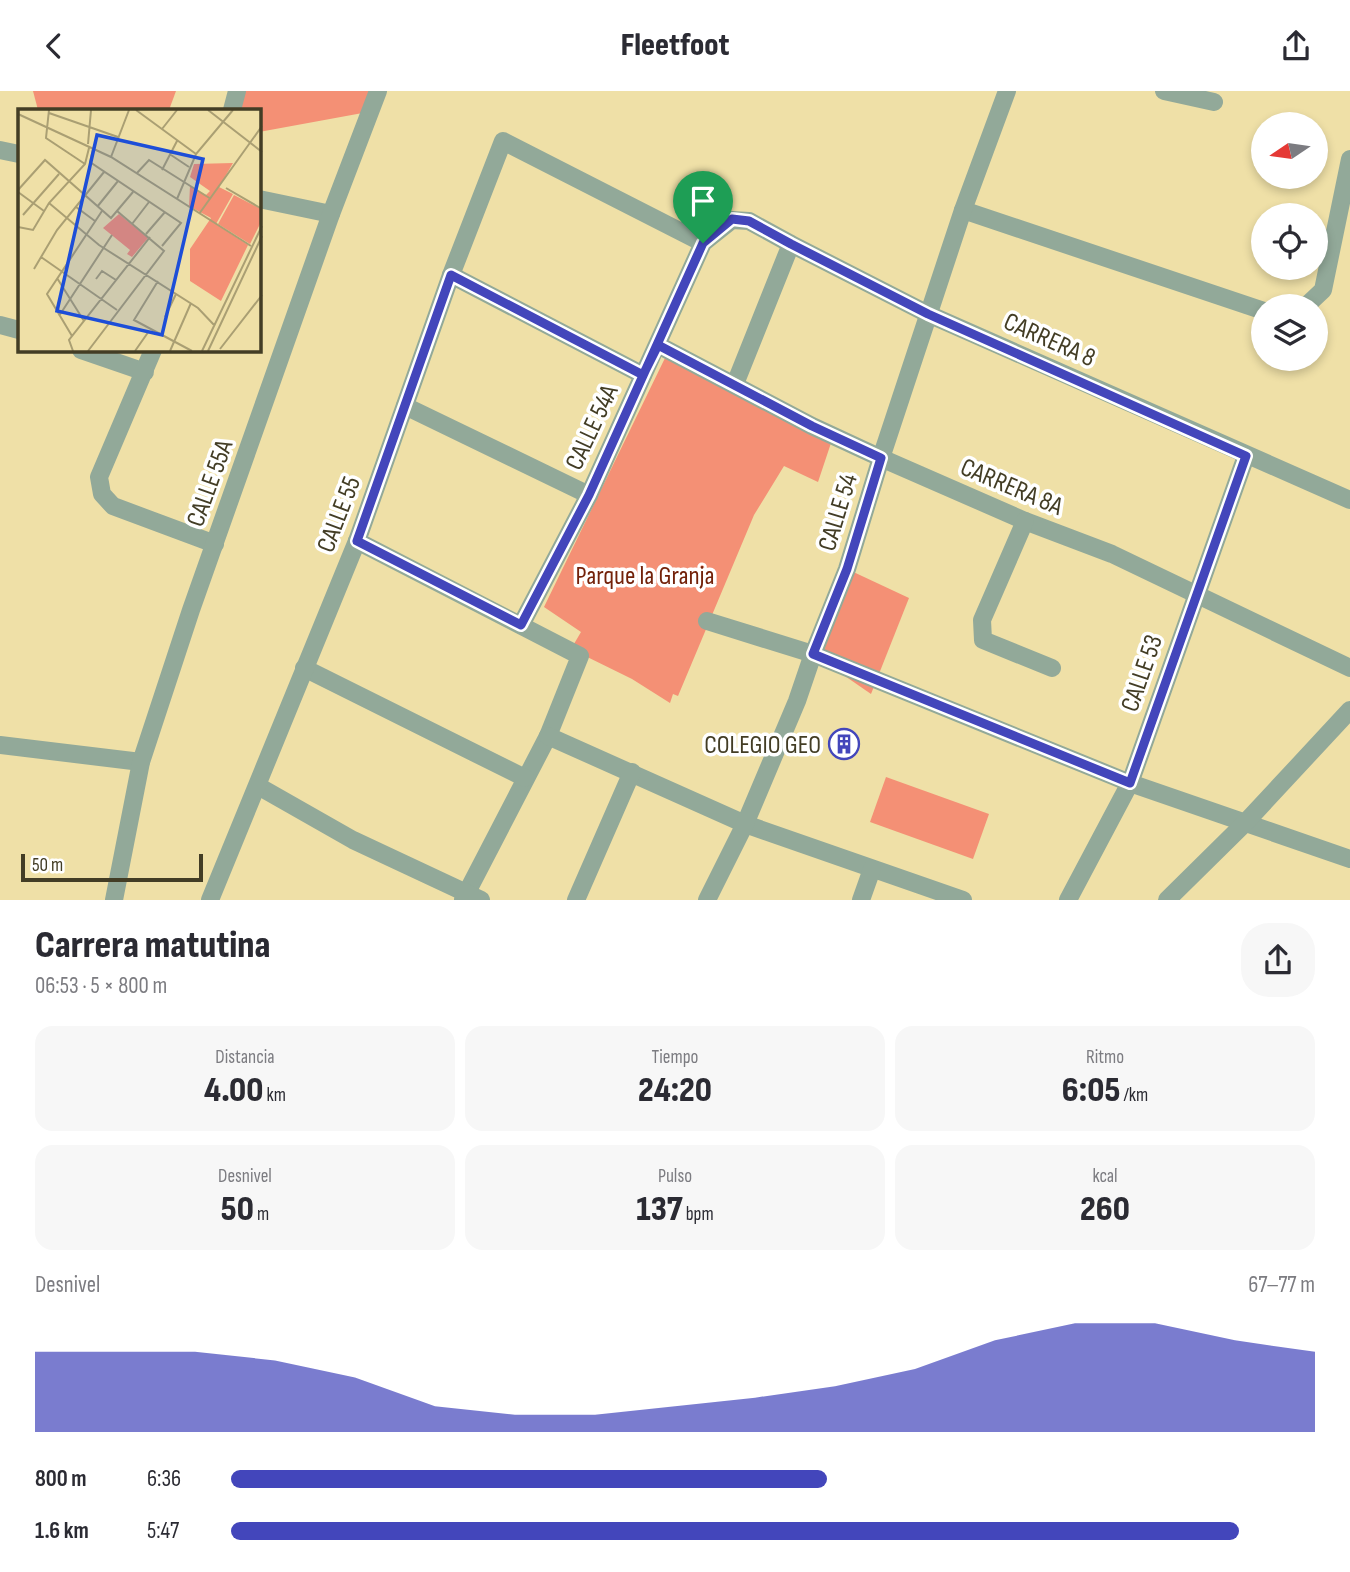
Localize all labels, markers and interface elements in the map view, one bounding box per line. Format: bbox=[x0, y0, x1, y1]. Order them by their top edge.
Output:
text: Fleetfoot bbox=[621, 26, 729, 65]
icon: back bbox=[35, 27, 73, 65]
icon: share bbox=[1277, 27, 1315, 65]
inset map bbox=[18, 109, 261, 352]
north arrow bbox=[1251, 112, 1328, 189]
map controls bbox=[1251, 112, 1328, 371]
pin bbox=[673, 171, 733, 243]
icon: arrive bbox=[684, 182, 722, 220]
button: locate bbox=[1251, 203, 1328, 280]
button: layers bbox=[1251, 294, 1328, 371]
street label: CARRERA 8 bbox=[999, 306, 1100, 374]
street label: CALLE 54A bbox=[559, 379, 626, 475]
street label: CALLE 55A bbox=[180, 435, 241, 531]
street label: CARRERA 8A bbox=[956, 452, 1068, 523]
street label: CALLE 54 bbox=[812, 470, 865, 555]
street label: CALLE 55 bbox=[311, 472, 368, 557]
park label: Parque la Granja bbox=[576, 561, 714, 592]
street label: CALLE 53 bbox=[1115, 631, 1170, 716]
building icon: COLEGIO GEO bbox=[827, 727, 861, 761]
place label: COLEGIO GEO bbox=[704, 730, 821, 761]
scale bar bbox=[21, 851, 203, 883]
text: 50 m bbox=[32, 854, 63, 877]
text: Carrera matutina bbox=[35, 923, 270, 968]
button: share bbox=[1241, 923, 1315, 997]
text: 06:53 · 5 × 800 m bbox=[35, 972, 167, 1000]
text: Distancia bbox=[215, 1046, 275, 1069]
text: Tiempo bbox=[652, 1046, 698, 1069]
text: Ritmo bbox=[1086, 1046, 1124, 1069]
text: 4.00 bbox=[204, 1069, 263, 1112]
text: 24:20 bbox=[638, 1069, 712, 1112]
text: 6:05 bbox=[1062, 1069, 1120, 1112]
text: km bbox=[263, 1084, 286, 1107]
text: /km bbox=[1120, 1084, 1148, 1107]
text: Desnivel bbox=[218, 1165, 272, 1188]
text: Pulso bbox=[658, 1165, 692, 1188]
text: kcal bbox=[1092, 1165, 1118, 1188]
text: 50 bbox=[221, 1188, 254, 1231]
text: 137 bbox=[636, 1188, 683, 1231]
text: 260 bbox=[1080, 1188, 1130, 1231]
text: m bbox=[254, 1203, 269, 1226]
text: bpm bbox=[683, 1203, 714, 1226]
text: Desnivel bbox=[35, 1271, 100, 1299]
text: 67–77 m bbox=[1248, 1271, 1315, 1299]
text: 800 m bbox=[35, 1465, 87, 1493]
text: 6:36 bbox=[147, 1465, 181, 1493]
text: 1.6 km bbox=[35, 1517, 89, 1545]
text: 5:47 bbox=[147, 1517, 179, 1545]

